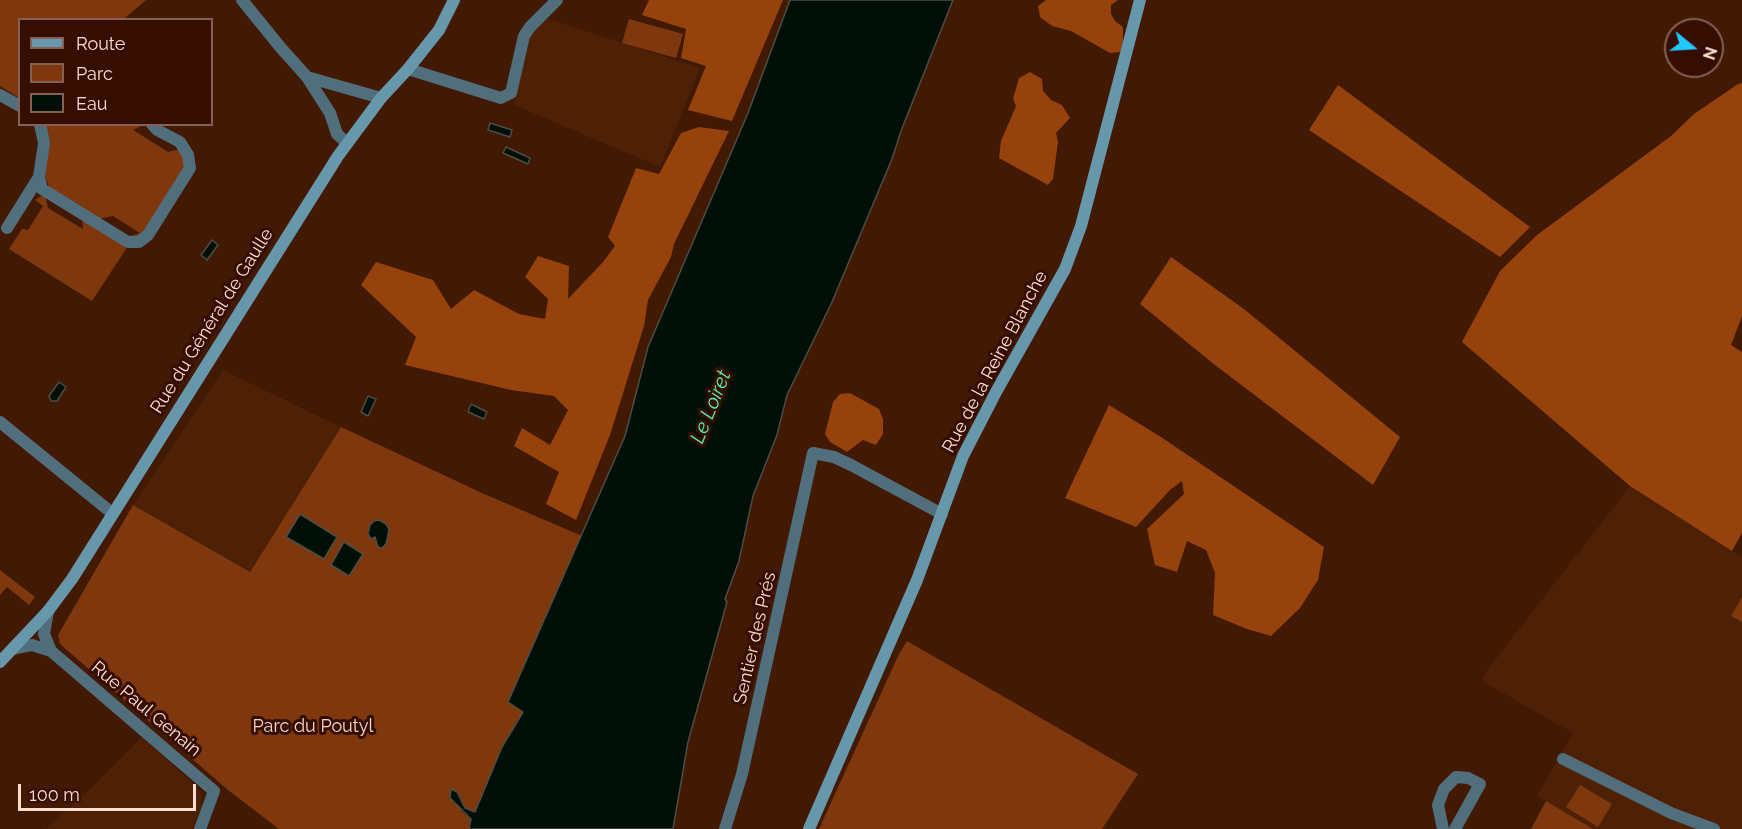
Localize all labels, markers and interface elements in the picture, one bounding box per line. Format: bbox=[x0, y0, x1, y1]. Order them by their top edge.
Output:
legend bbox=[18, 18, 213, 126]
north arrow bbox=[1664, 18, 1724, 78]
text: Route bbox=[76, 33, 125, 54]
text: N bbox=[1699, 44, 1721, 62]
text: Parc bbox=[76, 63, 113, 84]
text: Eau bbox=[76, 93, 107, 114]
street label: Rue du Général de Gaulle bbox=[146, 224, 278, 418]
street label: Rue de la Reine Blanche bbox=[938, 267, 1052, 457]
water label: Le Loiret bbox=[686, 367, 736, 447]
street label: Sentier des Prés bbox=[729, 570, 781, 706]
street label: Rue Paul Genain bbox=[87, 657, 205, 761]
park label: Parc du Poutyl bbox=[253, 716, 373, 738]
scale bar bbox=[21, 772, 200, 810]
text: 100 m bbox=[29, 784, 80, 805]

